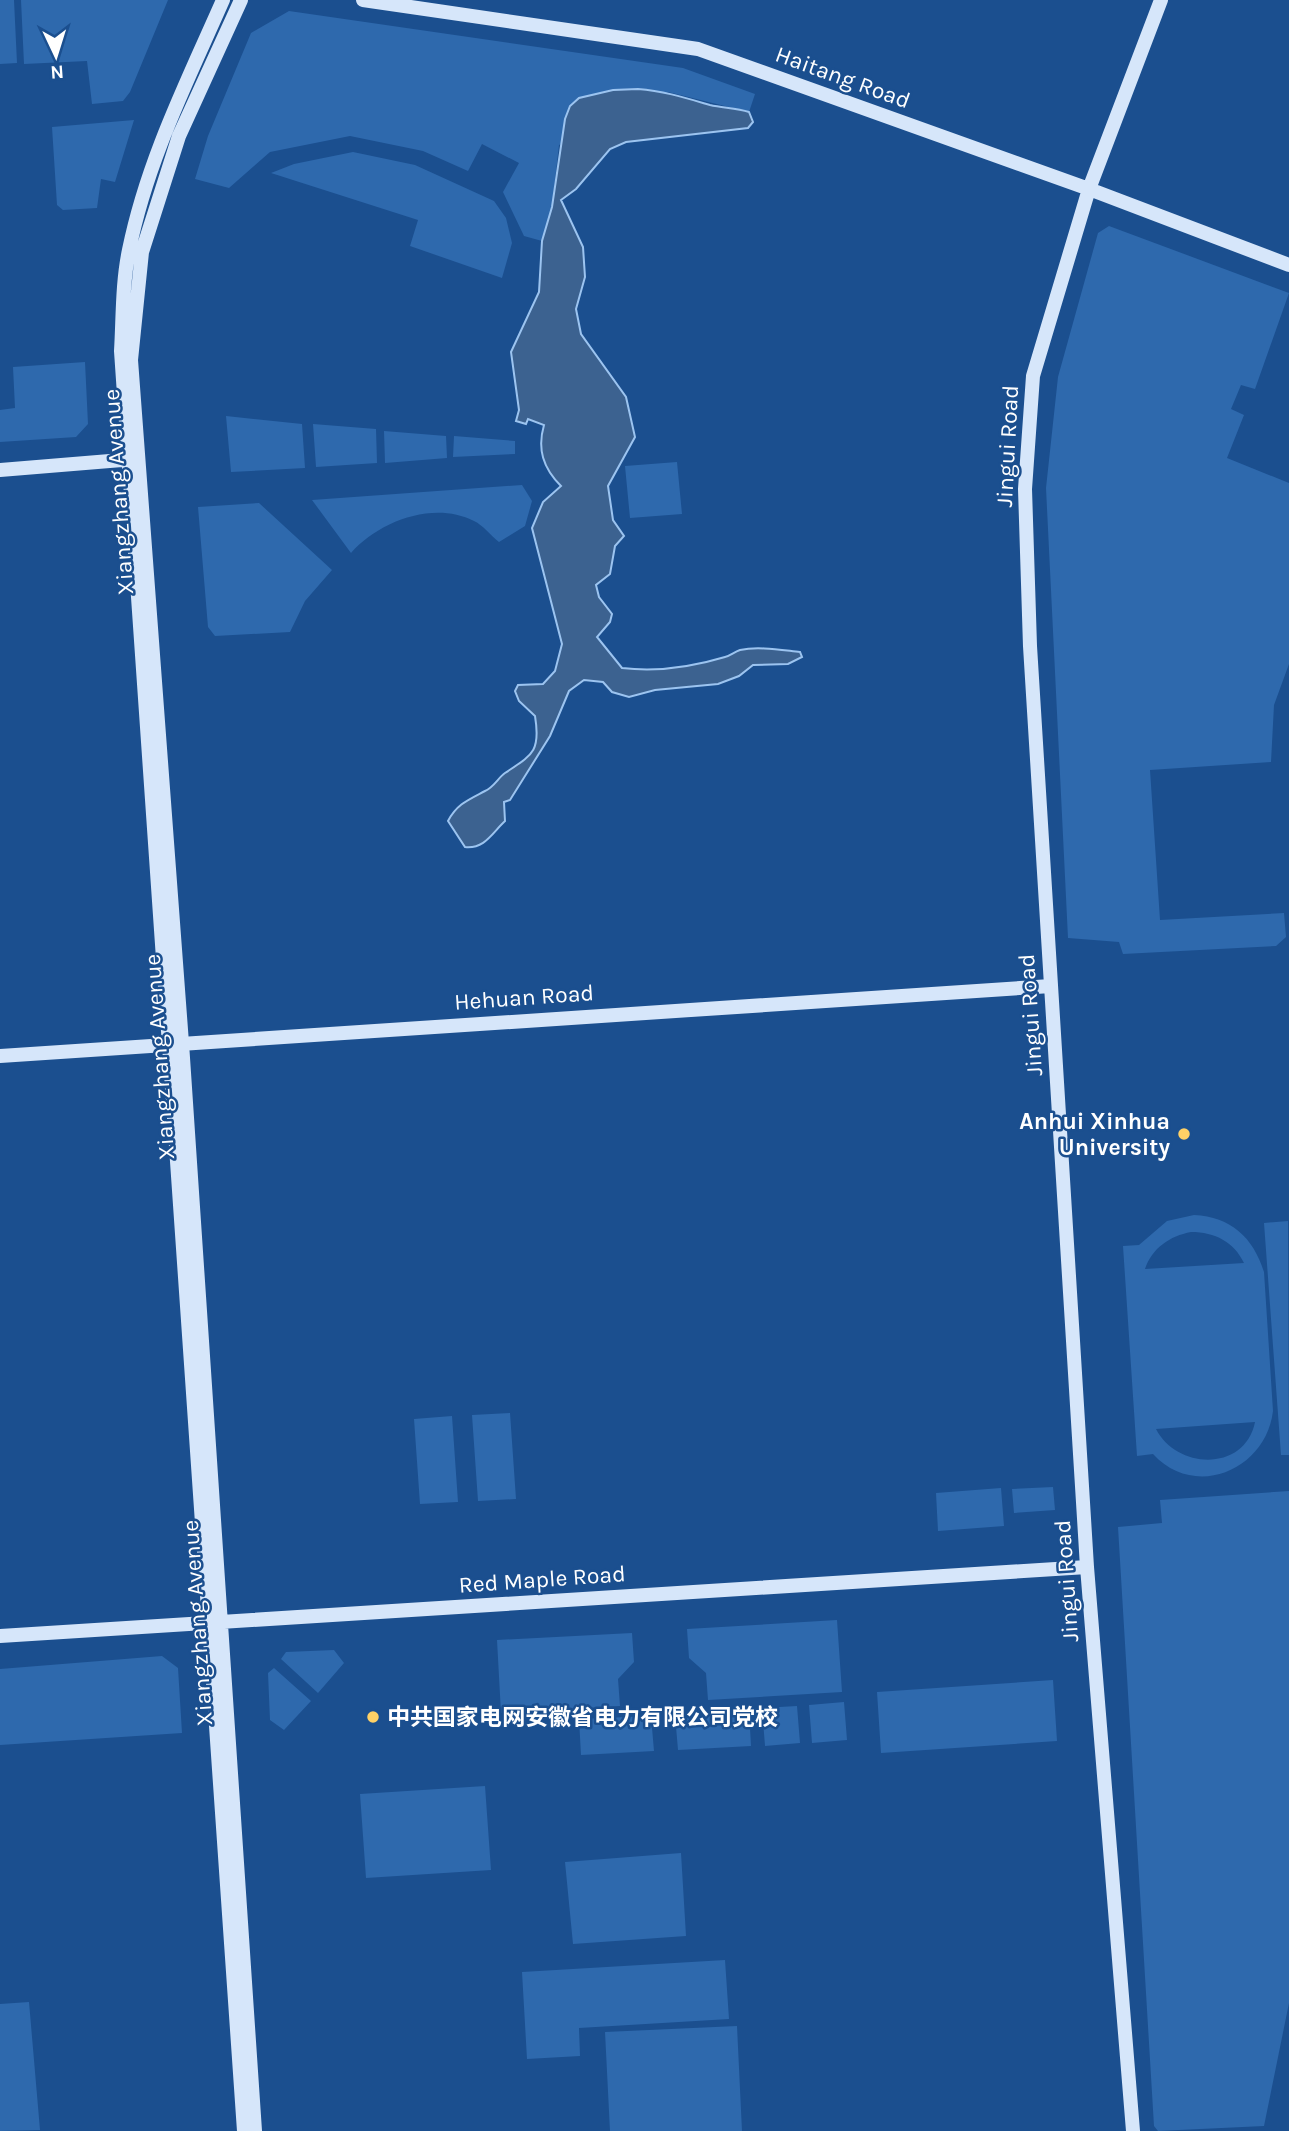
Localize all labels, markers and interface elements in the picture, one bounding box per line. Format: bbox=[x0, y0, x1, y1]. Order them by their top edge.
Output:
north arrow bbox=[21, 21, 91, 91]
street label: Haitang Road bbox=[772, 41, 914, 114]
text: N bbox=[50, 61, 65, 83]
street label: Jingui Road bbox=[991, 384, 1024, 508]
street label: Xiangzhang Avenue bbox=[98, 388, 139, 596]
street label: Xiangzhang Avenue bbox=[139, 953, 180, 1161]
street label: Jingui Road bbox=[1013, 953, 1048, 1077]
street label: Hehuan Road bbox=[453, 979, 595, 1016]
place label: Anhui Xinhua University bbox=[1019, 1108, 1170, 1161]
marker: Anhui Xinhua University bbox=[1176, 1126, 1192, 1142]
street label: Xiangzhang Avenue bbox=[177, 1519, 218, 1727]
street label: Jingui Road bbox=[1049, 1519, 1084, 1643]
street label: Red Maple Road bbox=[458, 1560, 626, 1599]
place label: 中共国家电网安徽省电力有限公司党校 bbox=[387, 1704, 778, 1731]
marker: 中共国家电网安徽省电力有限公司党校 bbox=[365, 1709, 381, 1725]

